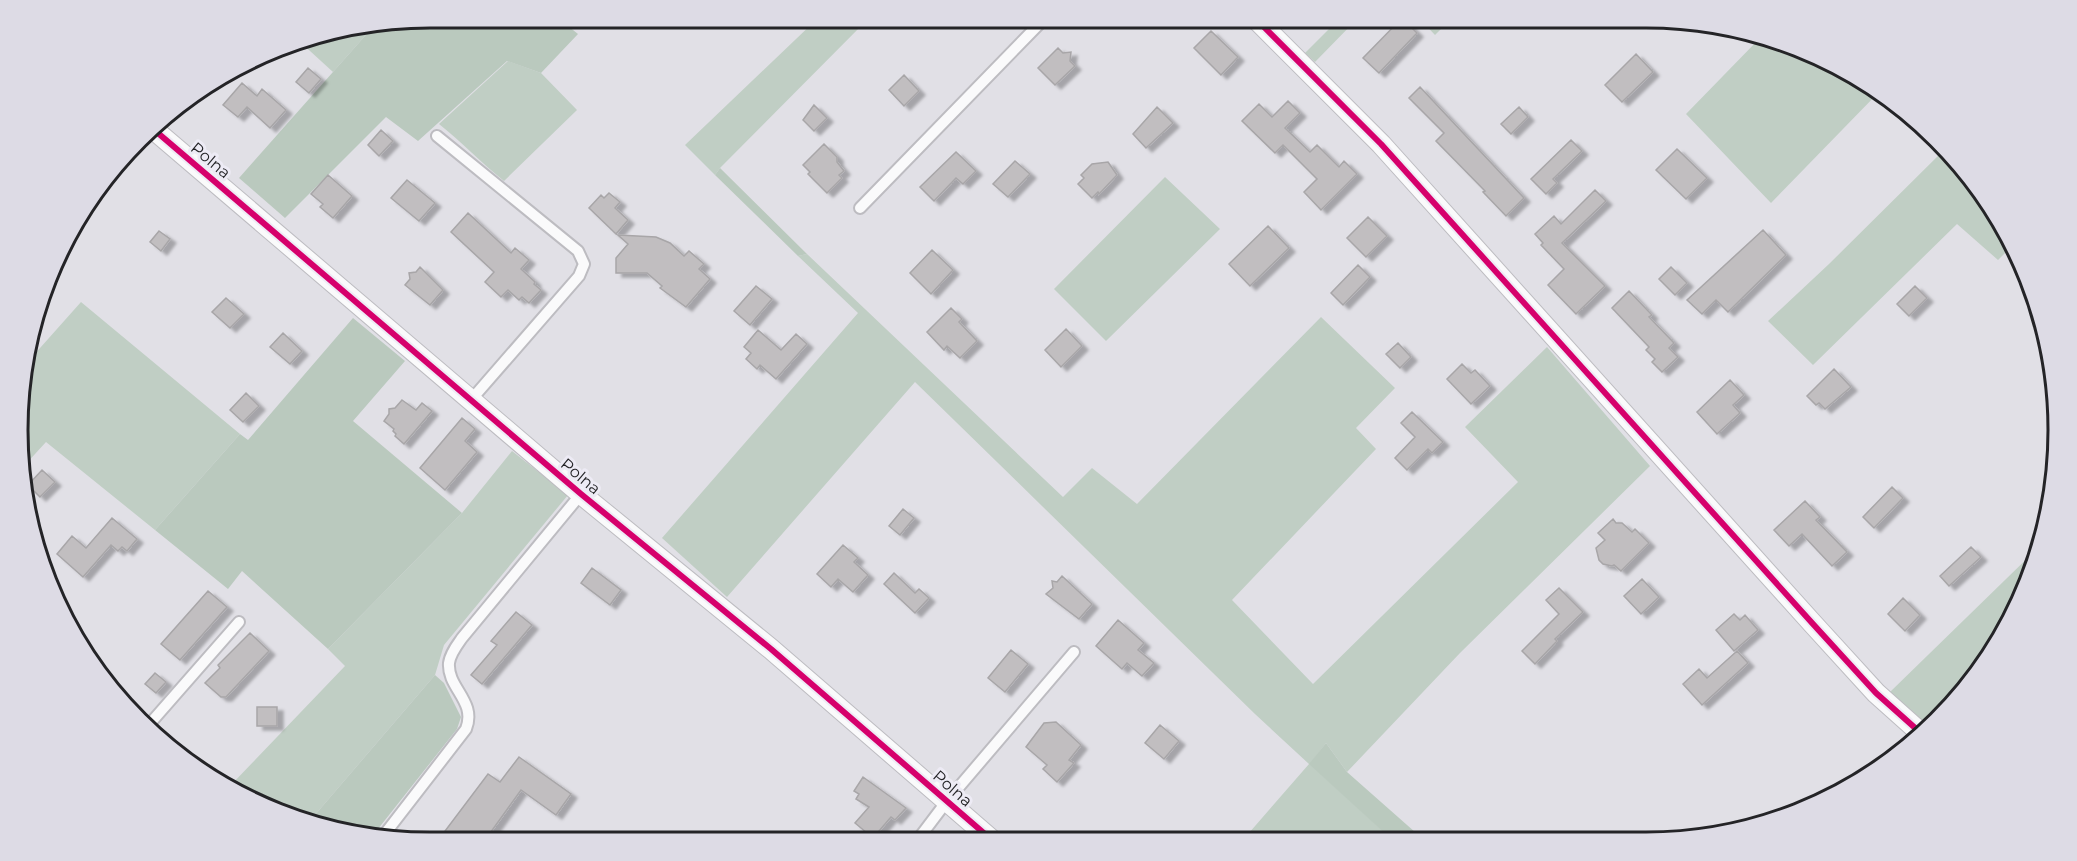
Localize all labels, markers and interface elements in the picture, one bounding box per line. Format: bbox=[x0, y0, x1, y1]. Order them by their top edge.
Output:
street label: Polna bbox=[187, 138, 234, 182]
street label: Polna bbox=[557, 454, 604, 498]
street label: Polna bbox=[929, 766, 976, 811]

